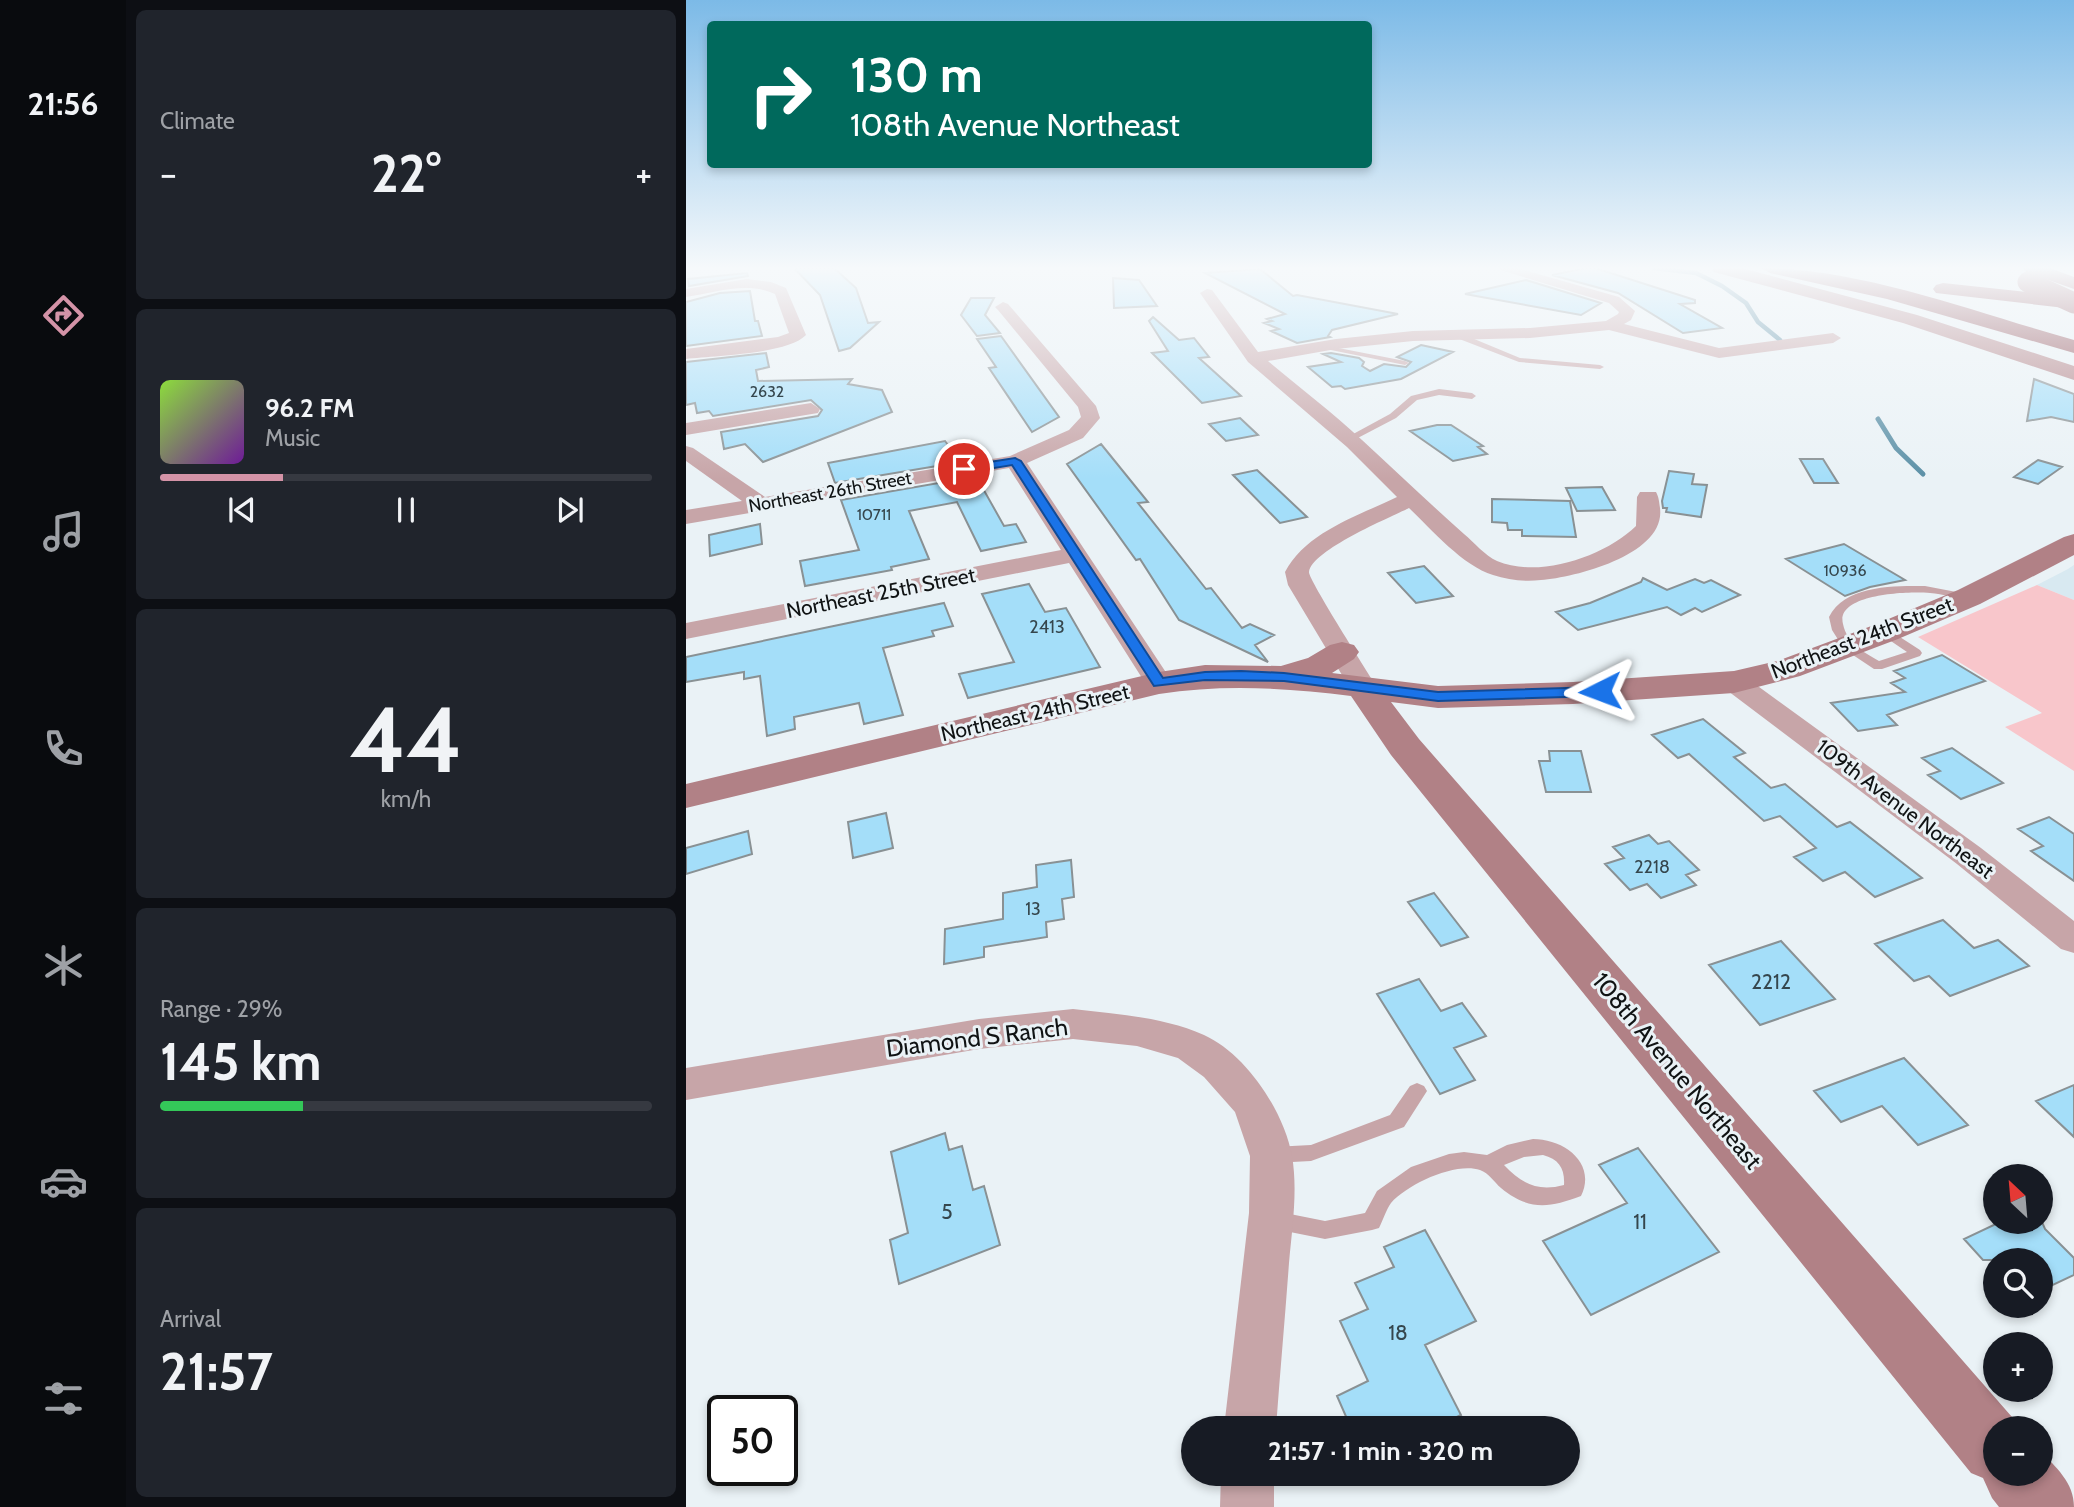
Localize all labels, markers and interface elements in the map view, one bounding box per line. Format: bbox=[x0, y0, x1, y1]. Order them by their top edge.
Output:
text: 130 m bbox=[850, 45, 983, 104]
icon: right bbox=[735, 49, 826, 140]
text: 21:56 bbox=[27, 84, 99, 123]
text: 108th Avenue Northeast bbox=[850, 105, 1180, 144]
text: Climate bbox=[160, 107, 235, 135]
text: 22° bbox=[371, 142, 441, 205]
text: − bbox=[160, 150, 177, 197]
text: + bbox=[635, 150, 652, 197]
icon: directions bbox=[39, 291, 88, 340]
house number: 2632 bbox=[750, 382, 784, 401]
text: 96.2 FM bbox=[265, 392, 355, 424]
text: Music bbox=[265, 424, 320, 452]
pin bbox=[934, 439, 994, 499]
icon: arrive bbox=[945, 450, 983, 488]
street label: Northeast 26th Street bbox=[747, 467, 913, 517]
icon: previous bbox=[223, 491, 261, 529]
icon: pause bbox=[387, 491, 425, 529]
icon: next bbox=[551, 491, 589, 529]
house number: 10711 bbox=[857, 505, 891, 524]
icon: music bbox=[39, 507, 88, 556]
house number: 10936 bbox=[1823, 561, 1867, 580]
street label: Northeast 25th Street bbox=[784, 562, 978, 623]
street label: Northeast 24th Street bbox=[1767, 591, 1956, 684]
house number: 2413 bbox=[1029, 616, 1065, 638]
position arrow bbox=[1563, 654, 1637, 728]
street label: Northeast 24th Street bbox=[938, 679, 1132, 746]
text: 44 bbox=[349, 684, 463, 795]
icon: phone bbox=[39, 724, 88, 773]
street label: 109th Avenue Northeast bbox=[1812, 734, 1999, 883]
text: km/h bbox=[381, 785, 431, 813]
house number: 2218 bbox=[1634, 856, 1670, 878]
house number: 13 bbox=[1025, 898, 1041, 920]
icon: climate bbox=[39, 941, 88, 990]
street label: 108th Avenue Northeast bbox=[1587, 967, 1768, 1175]
house number: 2212 bbox=[1751, 969, 1791, 994]
text: Range · 29% bbox=[160, 995, 283, 1023]
street label: Diamond S Ranch bbox=[884, 1012, 1069, 1063]
text: 145 km bbox=[160, 1030, 322, 1093]
icon: car bbox=[39, 1157, 88, 1206]
north arrow bbox=[1983, 1164, 2053, 1234]
map controls bbox=[1983, 1164, 2053, 1486]
house number: 5 bbox=[941, 1199, 953, 1224]
house number: 11 bbox=[1633, 1209, 1647, 1234]
button: search bbox=[1983, 1248, 2053, 1318]
text: Arrival bbox=[160, 1305, 221, 1333]
house number: 18 bbox=[1388, 1320, 1408, 1345]
button: + bbox=[1983, 1332, 2053, 1402]
text: 21:57 bbox=[160, 1340, 273, 1403]
icon: filters bbox=[39, 1374, 88, 1423]
speed limit sign: 50 bbox=[707, 1395, 798, 1486]
button: − bbox=[1983, 1416, 2053, 1486]
text: 21:57 · 1 min · 320 m bbox=[1268, 1435, 1493, 1467]

